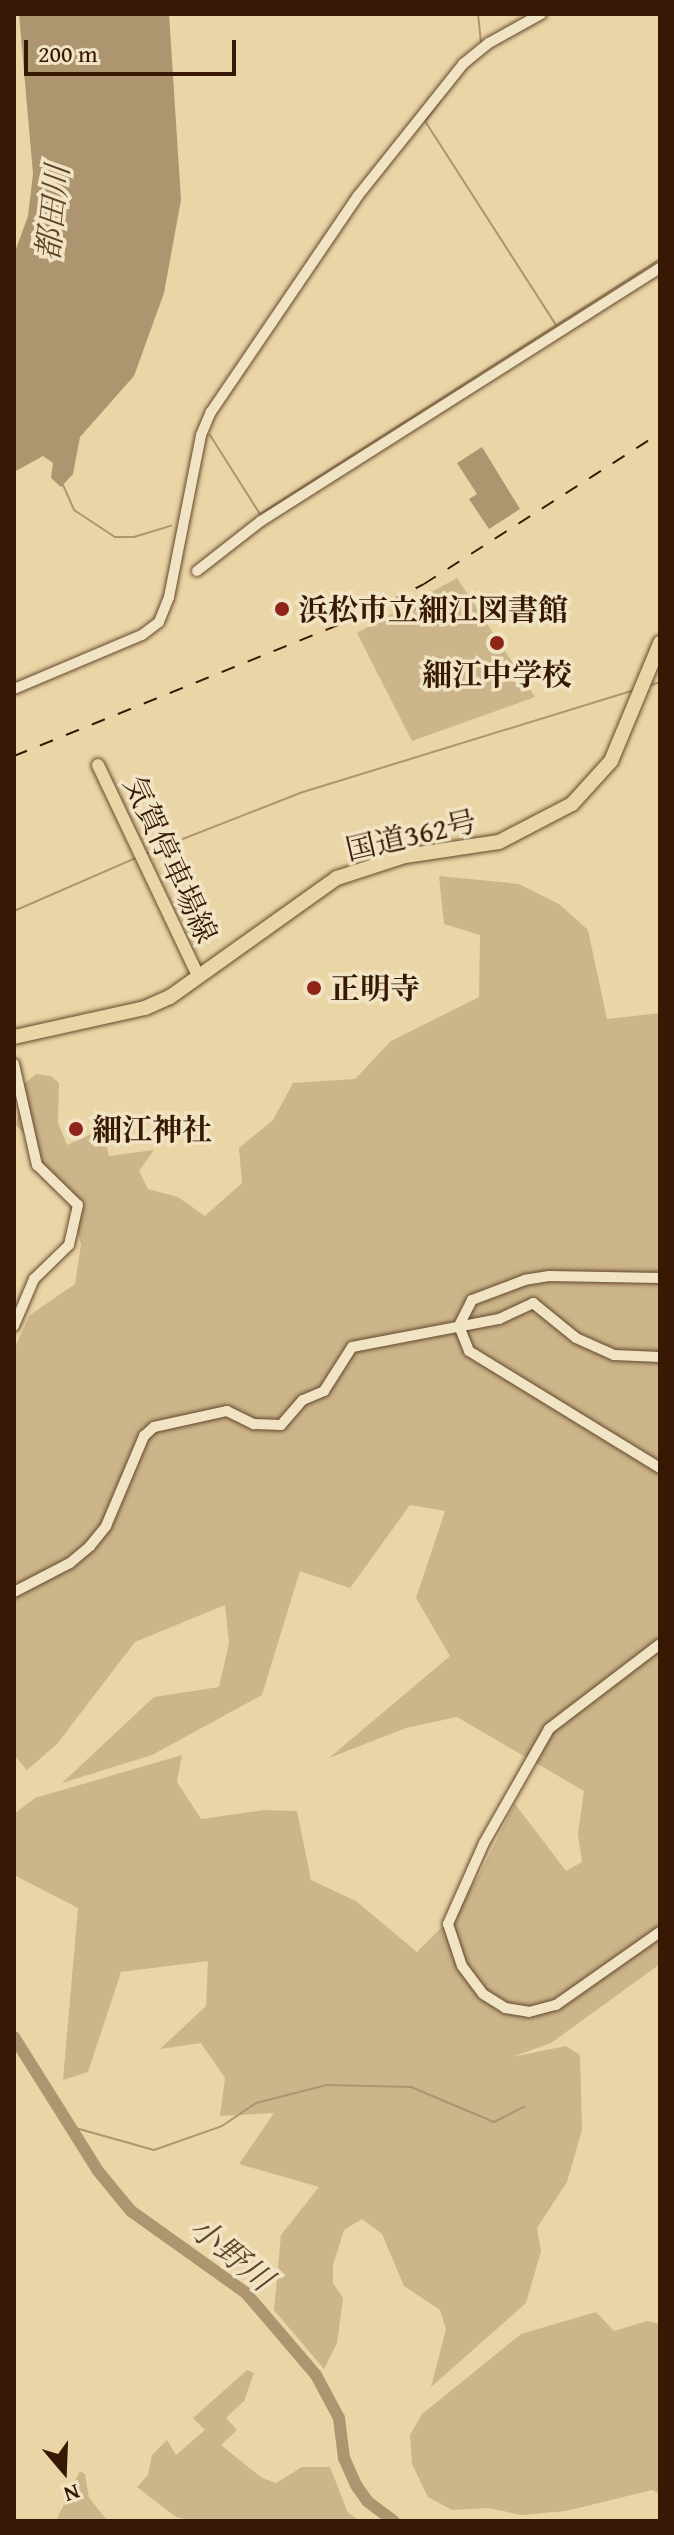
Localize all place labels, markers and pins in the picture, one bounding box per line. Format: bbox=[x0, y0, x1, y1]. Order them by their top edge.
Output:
place label: 浜松市立細江図書館 bbox=[298, 591, 568, 627]
marker: 浜松市立細江図書館 bbox=[273, 600, 291, 618]
marker: 細江中学校 bbox=[488, 634, 506, 652]
place label: 細江中学校 bbox=[422, 656, 572, 692]
place label: 正明寺 bbox=[330, 970, 420, 1006]
marker: 正明寺 bbox=[305, 979, 323, 997]
place label: 細江神社 bbox=[92, 1111, 212, 1147]
marker: 細江神社 bbox=[67, 1120, 85, 1138]

